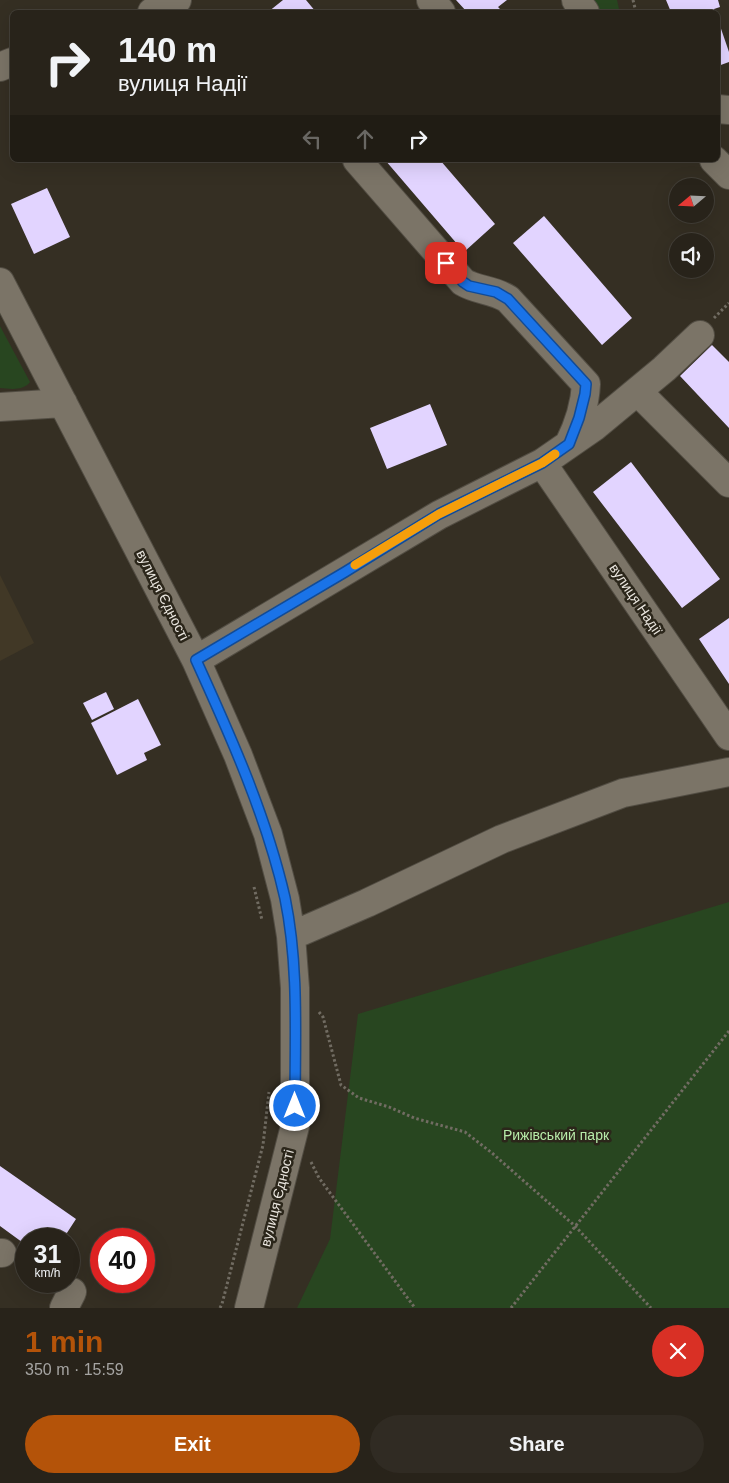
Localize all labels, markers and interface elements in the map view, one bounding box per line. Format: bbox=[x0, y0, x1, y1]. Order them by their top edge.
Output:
icon: right bbox=[35, 30, 100, 95]
text: 140 m bbox=[118, 30, 217, 69]
text: вулиця Надії bbox=[118, 71, 247, 96]
icon: left bbox=[298, 125, 326, 153]
icon: ahead bbox=[351, 125, 379, 153]
icon: right bbox=[404, 125, 432, 153]
north arrow bbox=[669, 178, 714, 222]
map controls bbox=[669, 178, 714, 278]
button: sound bbox=[669, 233, 714, 278]
pin bbox=[425, 242, 467, 284]
icon: arrive bbox=[432, 249, 460, 277]
street label: вулиця Єдності bbox=[133, 547, 193, 643]
street label: вулиця Надії bbox=[606, 560, 666, 638]
position arrow bbox=[268, 1079, 320, 1131]
park label: Рижівський парк bbox=[503, 1127, 610, 1143]
street label: вулиця Єдності bbox=[257, 1148, 297, 1248]
speed limit sign: 40 bbox=[90, 1228, 155, 1293]
text: 31 bbox=[34, 1240, 61, 1268]
text: km/h bbox=[34, 1266, 61, 1280]
text: 1 min bbox=[25, 1325, 103, 1358]
button: close bbox=[652, 1325, 704, 1377]
text: 350 m · 15:59 bbox=[25, 1361, 124, 1378]
button: Exit bbox=[25, 1415, 360, 1473]
button: Share bbox=[370, 1415, 704, 1473]

